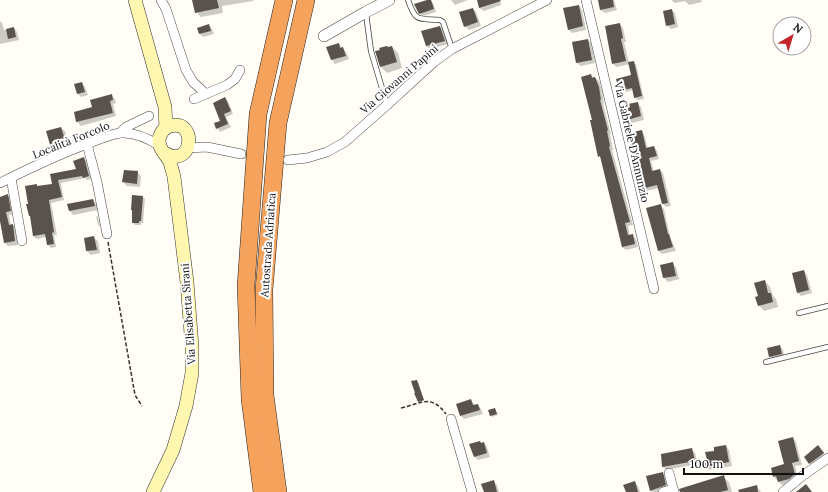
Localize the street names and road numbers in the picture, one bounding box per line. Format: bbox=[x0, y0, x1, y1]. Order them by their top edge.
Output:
street label: Via Giovanni Papini bbox=[356, 41, 441, 117]
street label: Via Gabriele D'Annunzio bbox=[611, 79, 653, 204]
street label: Località Forcolo bbox=[30, 118, 112, 162]
street label: Autostrada Adriatica bbox=[257, 192, 279, 299]
street label: Via Elisabetta Sirani bbox=[177, 263, 199, 366]

